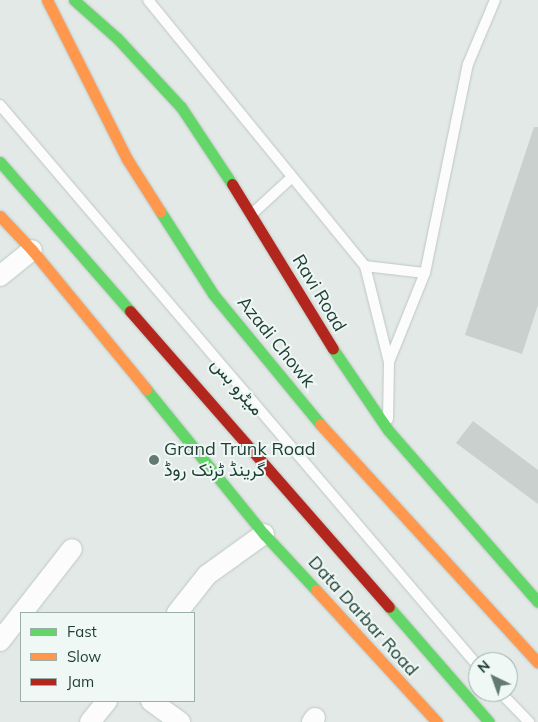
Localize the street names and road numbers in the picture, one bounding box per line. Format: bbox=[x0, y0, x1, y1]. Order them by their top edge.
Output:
street label: Ravi Road bbox=[288, 251, 350, 335]
street label: Azadi Chowk bbox=[233, 292, 319, 392]
street label: میٹرو بس bbox=[206, 354, 268, 420]
street label: Data Darbar Road bbox=[304, 552, 422, 680]

